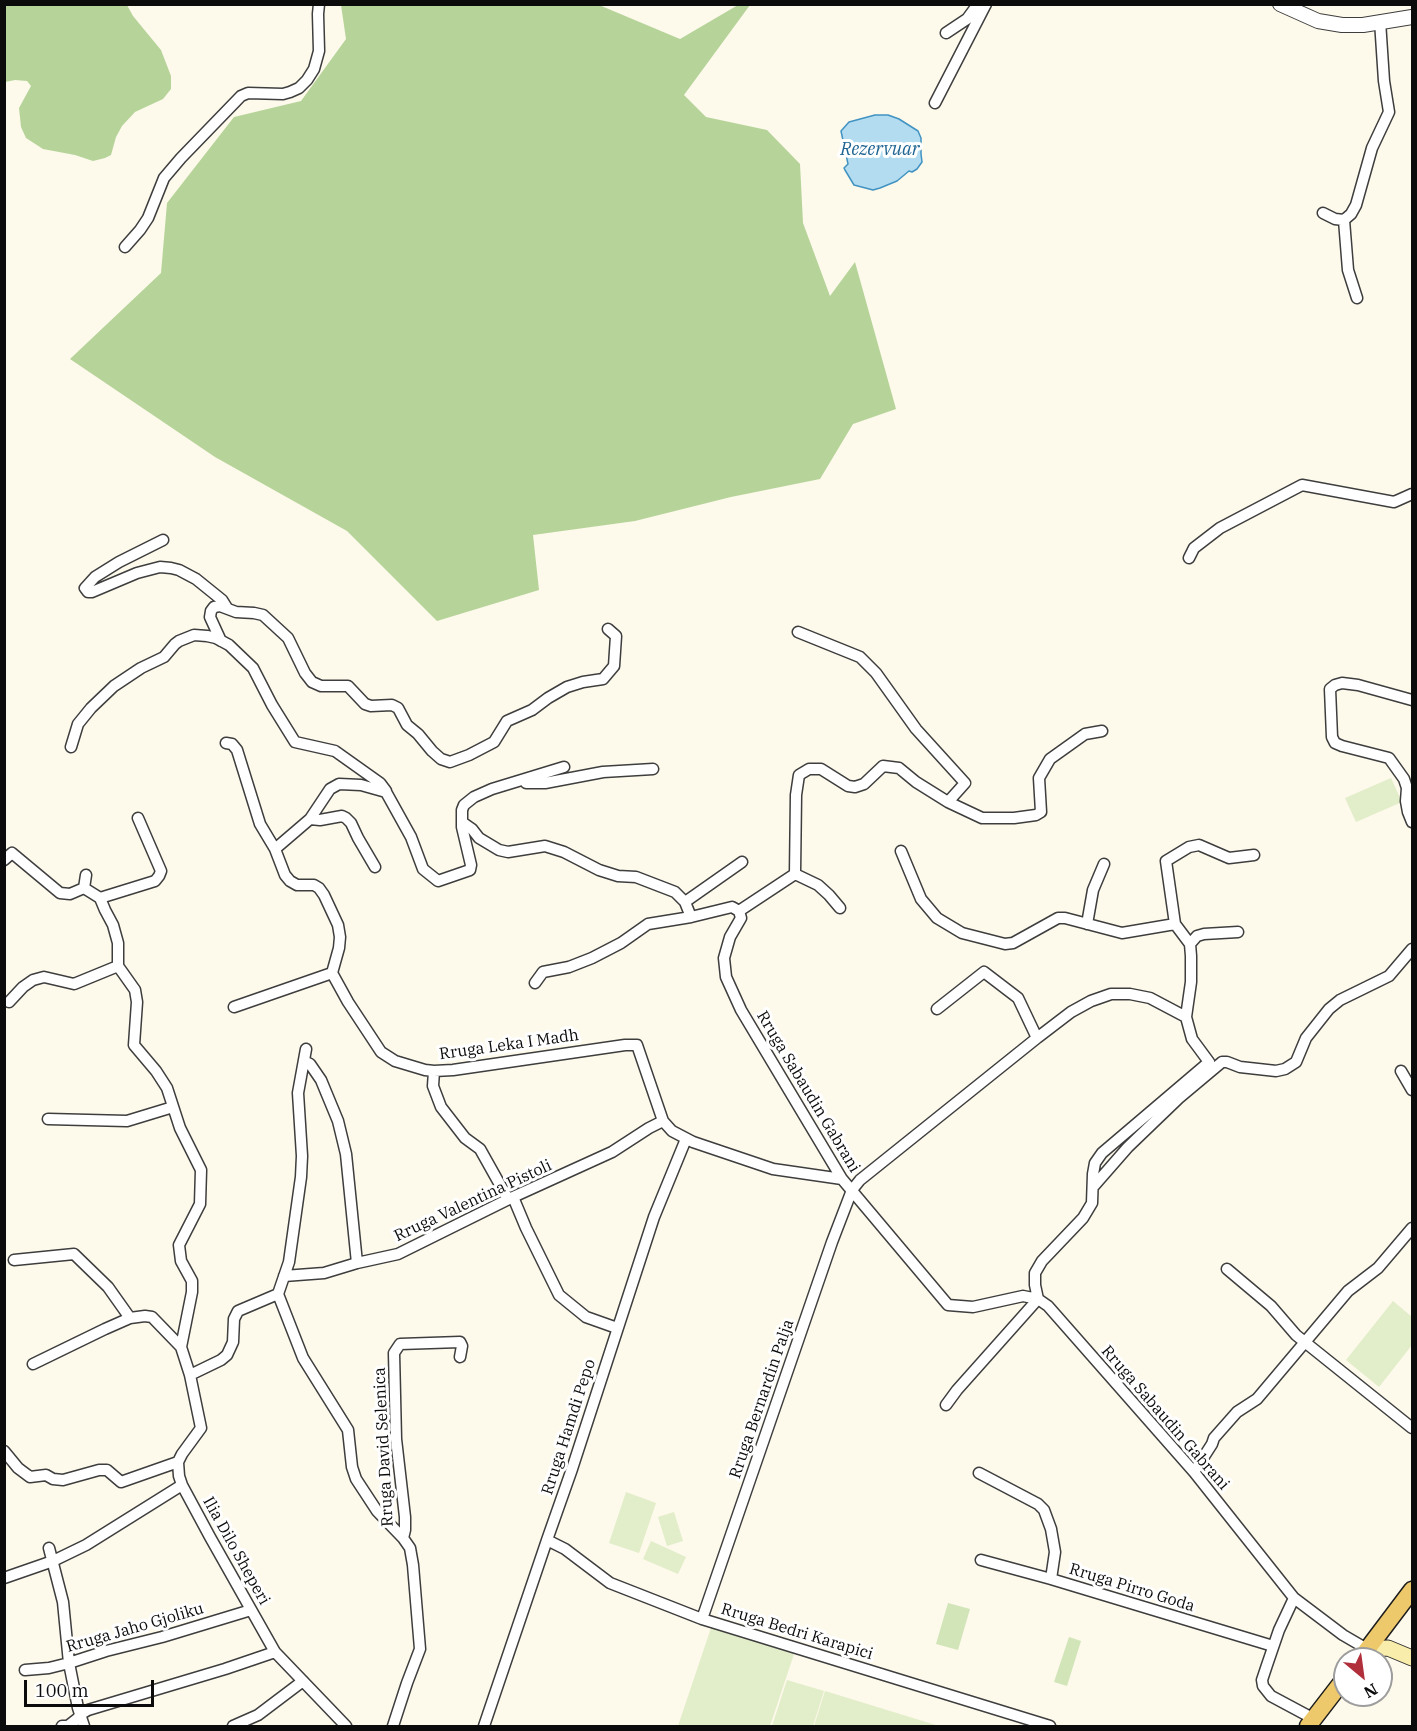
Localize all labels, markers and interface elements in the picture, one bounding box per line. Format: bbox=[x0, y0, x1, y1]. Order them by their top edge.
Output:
water label: Rezervuar bbox=[840, 139, 920, 161]
street label: Rruga Sabaudin Gabrani bbox=[752, 1008, 864, 1176]
street label: Rruga Leka I Madh bbox=[438, 1026, 580, 1064]
street label: Rruga Valentina Pistoli bbox=[391, 1156, 555, 1246]
street label: Rruga Bernardin Palja bbox=[726, 1317, 798, 1481]
street label: Rruga Sabaudin Gabrani bbox=[1097, 1342, 1233, 1494]
street label: Rruga Hamdi Pepo bbox=[538, 1357, 600, 1497]
street label: Rruga David Selenica bbox=[370, 1367, 398, 1527]
street label: Ilia Dilo Sheperi bbox=[198, 1494, 274, 1608]
street label: Rruga Pirro Goda bbox=[1067, 1560, 1197, 1616]
street label: Rruga Jaho Gjoliku bbox=[64, 1599, 206, 1657]
street label: Rruga Bedri Karapici bbox=[719, 1600, 875, 1664]
north arrow bbox=[1333, 1647, 1393, 1707]
scale bar bbox=[27, 1668, 158, 1706]
text: 100 m bbox=[35, 1679, 89, 1702]
text: N bbox=[1360, 1679, 1381, 1703]

